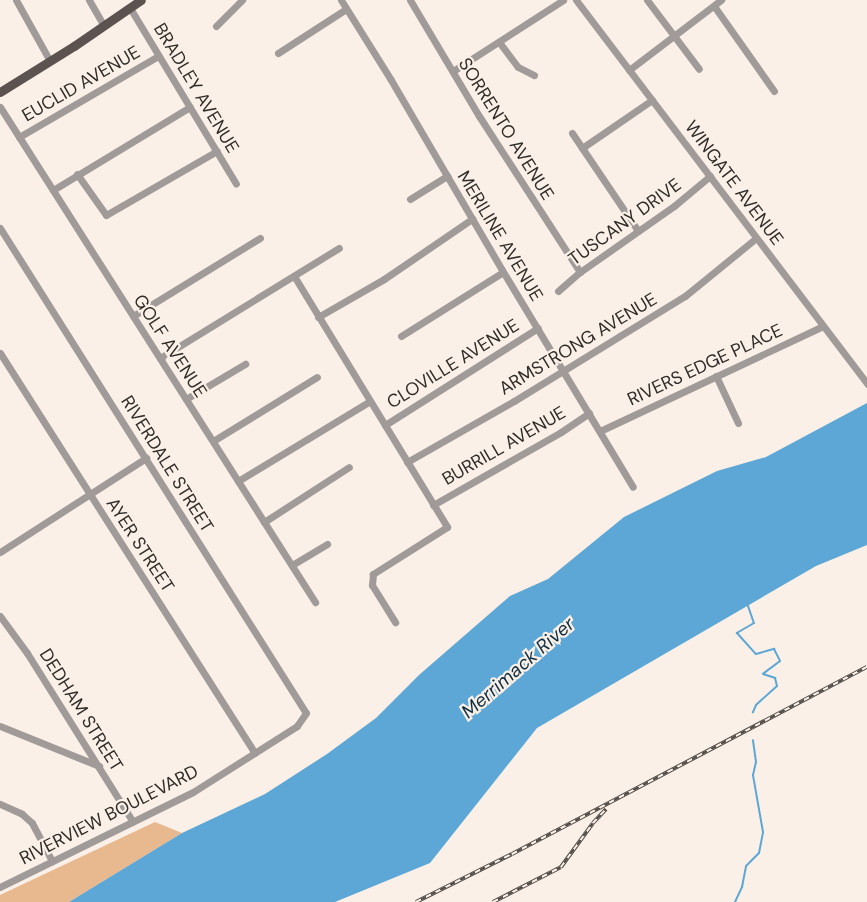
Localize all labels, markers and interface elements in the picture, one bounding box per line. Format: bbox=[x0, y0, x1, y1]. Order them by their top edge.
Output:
street label: BRADLEY AVENUE bbox=[149, 19, 243, 157]
street label: EUCLID AVENUE bbox=[18, 42, 144, 126]
street label: SORRENTO AVENUE bbox=[454, 54, 558, 204]
street label: WINGATE AVENUE bbox=[680, 117, 788, 249]
street label: MERILINE AVENUE bbox=[453, 167, 547, 305]
street label: TUSCANY DRIVE bbox=[564, 174, 686, 270]
street label: ARMSTRONG AVENUE bbox=[495, 288, 661, 400]
street label: GOLF AVENUE bbox=[129, 291, 211, 401]
street label: CLOVILLE AVENUE bbox=[383, 315, 523, 413]
street label: RIVERS EDGE PLACE bbox=[624, 320, 786, 410]
street label: RIVERDALE STREET bbox=[116, 392, 218, 536]
street label: BURRILL AVENUE bbox=[438, 402, 570, 490]
street label: AYER STREET bbox=[102, 494, 178, 596]
water label: Merrimack River bbox=[457, 613, 579, 723]
street label: DEDHAM STREET bbox=[35, 645, 127, 775]
street label: RIVERVIEW BOULEVARD bbox=[16, 761, 202, 869]

